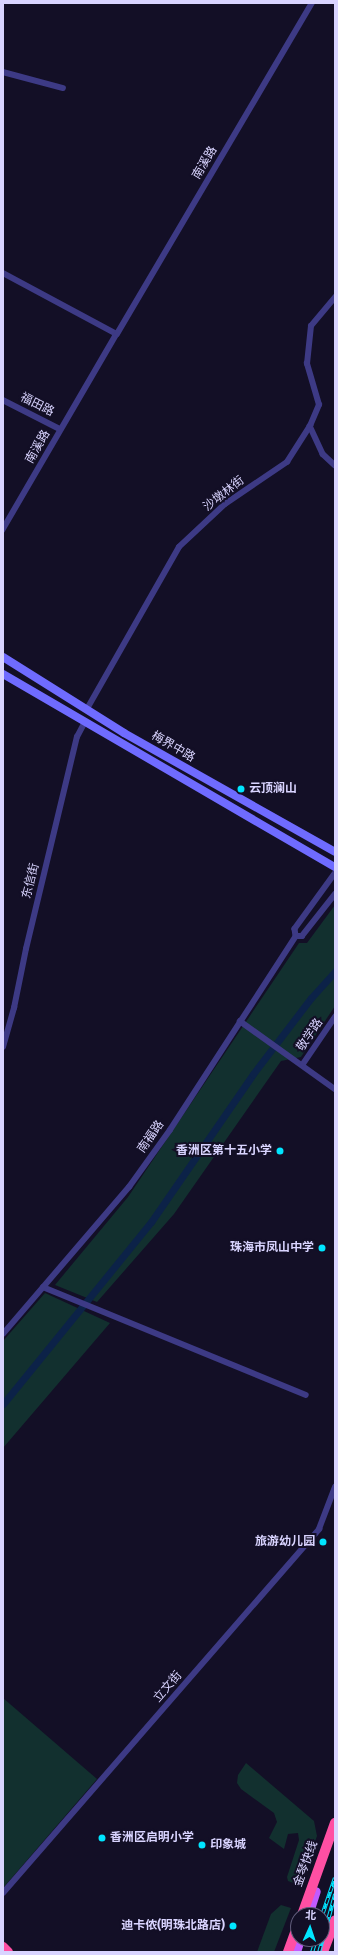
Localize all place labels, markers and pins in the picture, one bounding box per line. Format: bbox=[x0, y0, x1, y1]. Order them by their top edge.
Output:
place label: 云顶澜山 bbox=[249, 782, 297, 796]
marker: 云顶澜山 bbox=[236, 784, 246, 794]
place label: 香洲区第十五小学 bbox=[176, 1144, 272, 1158]
marker: 香洲区第十五小学 bbox=[275, 1146, 285, 1156]
place label: 珠海市凤山中学 bbox=[230, 1241, 314, 1255]
marker: 珠海市凤山中学 bbox=[317, 1243, 327, 1253]
place label: 旅游幼儿园 bbox=[255, 1535, 315, 1549]
marker: 旅游幼儿园 bbox=[318, 1537, 328, 1547]
place label: 香洲区启明小学 bbox=[110, 1831, 194, 1845]
marker: 香洲区启明小学 bbox=[97, 1833, 107, 1843]
place label: 印象城 bbox=[210, 1838, 246, 1852]
marker: 印象城 bbox=[197, 1840, 207, 1850]
place label: 迪卡侬(明珠北路店) bbox=[121, 1919, 225, 1933]
marker: 迪卡侬(明珠北路店) bbox=[228, 1921, 238, 1931]

